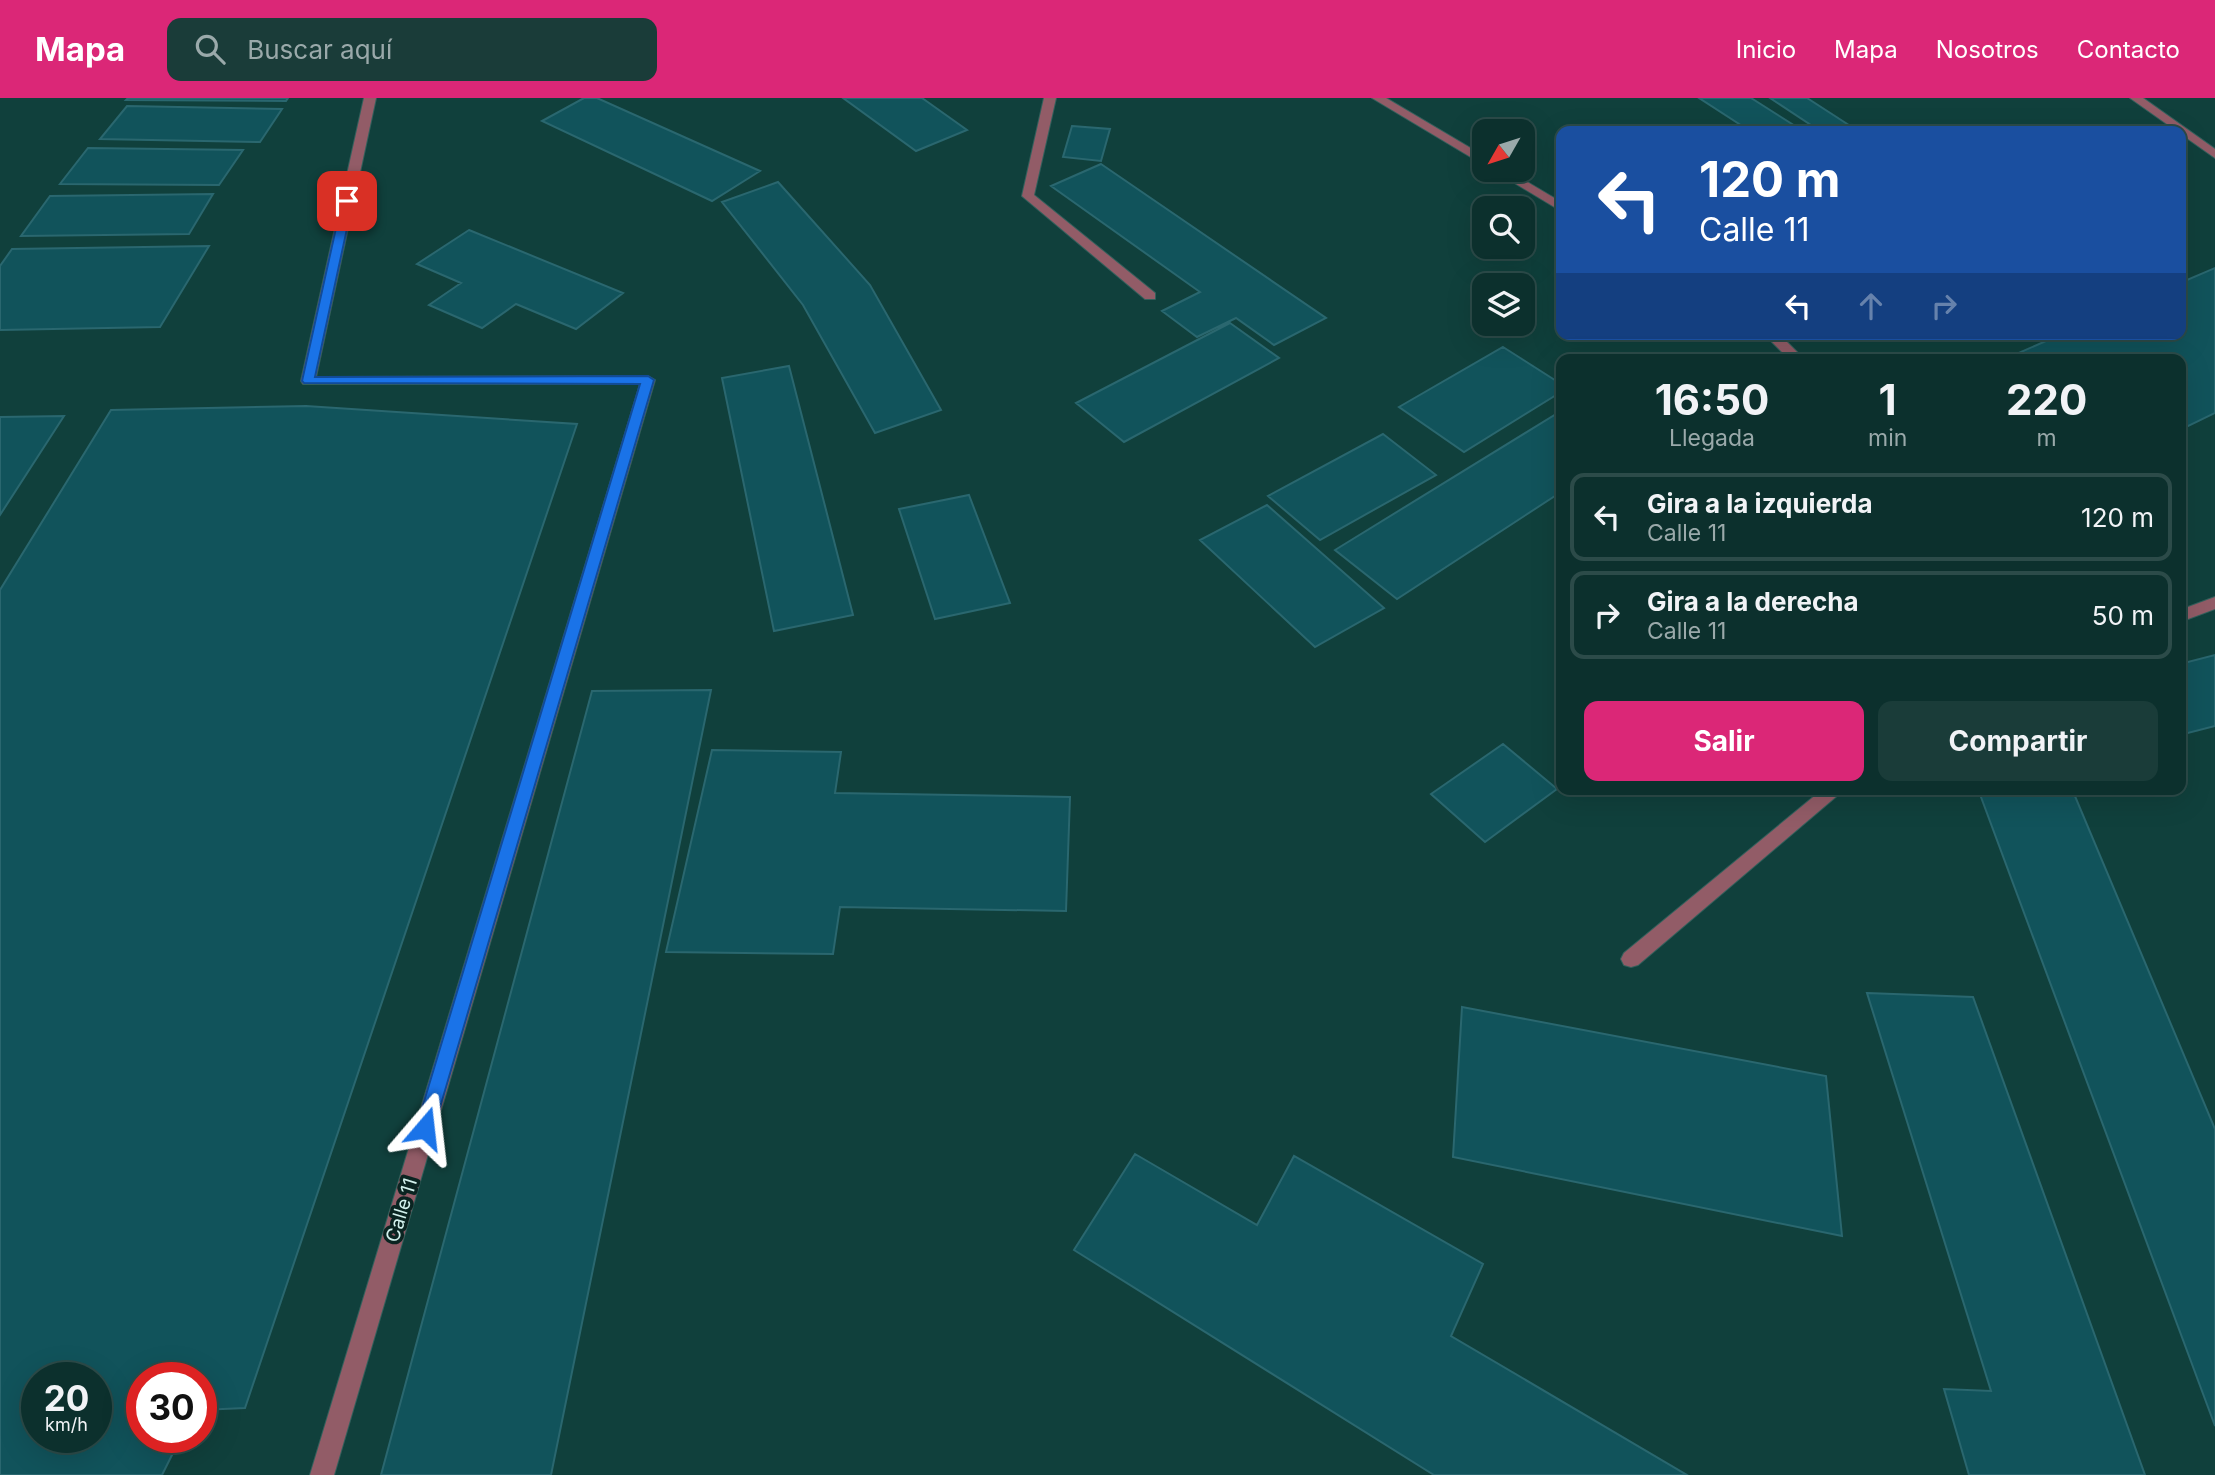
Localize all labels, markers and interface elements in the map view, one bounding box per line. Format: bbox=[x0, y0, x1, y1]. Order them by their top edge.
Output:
search box bbox=[167, 18, 657, 81]
text: Mapa bbox=[35, 29, 125, 69]
icon: search bbox=[191, 30, 229, 68]
text: Buscar aquí bbox=[247, 34, 392, 65]
text: Inicio bbox=[1736, 35, 1796, 64]
text: Mapa bbox=[1834, 35, 1898, 64]
text: Nosotros bbox=[1936, 35, 2039, 64]
text: Contacto bbox=[2077, 35, 2180, 64]
north arrow bbox=[1472, 119, 1535, 182]
map controls bbox=[1472, 119, 1535, 336]
text: 120 m bbox=[1699, 150, 1840, 209]
icon: left bbox=[1584, 154, 1675, 245]
pin bbox=[317, 171, 377, 231]
icon: arrive bbox=[328, 182, 366, 220]
button: search bbox=[1472, 196, 1535, 259]
text: Calle 11 bbox=[1699, 210, 1810, 249]
button: layers bbox=[1472, 273, 1535, 336]
icon: left bbox=[1779, 287, 1817, 325]
icon: ahead bbox=[1852, 287, 1890, 325]
icon: right bbox=[1925, 287, 1963, 325]
text: 16:50 bbox=[1655, 374, 1769, 425]
text: 1 bbox=[1879, 374, 1897, 425]
text: 220 bbox=[2006, 374, 2087, 425]
text: Llegada bbox=[1669, 424, 1755, 452]
text: min bbox=[1868, 424, 1907, 452]
text: m bbox=[2037, 424, 2057, 452]
text: Gira a la izquierda bbox=[1647, 488, 1873, 519]
icon: left bbox=[1588, 498, 1626, 536]
text: 120 m bbox=[2081, 502, 2154, 533]
text: Calle 11 bbox=[1647, 519, 1726, 547]
text: Gira a la derecha bbox=[1647, 586, 1859, 617]
icon: right bbox=[1588, 596, 1626, 634]
text: 50 m bbox=[2092, 600, 2154, 631]
text: Calle 11 bbox=[1647, 617, 1726, 645]
button: Salir bbox=[1584, 701, 1864, 781]
button: Compartir bbox=[1878, 701, 2158, 781]
position arrow bbox=[388, 1091, 462, 1165]
street label: Calle 11 bbox=[381, 1175, 422, 1245]
speed limit sign: 30 bbox=[126, 1362, 217, 1453]
text: 20 bbox=[44, 1377, 89, 1419]
text: km/h bbox=[45, 1414, 88, 1435]

